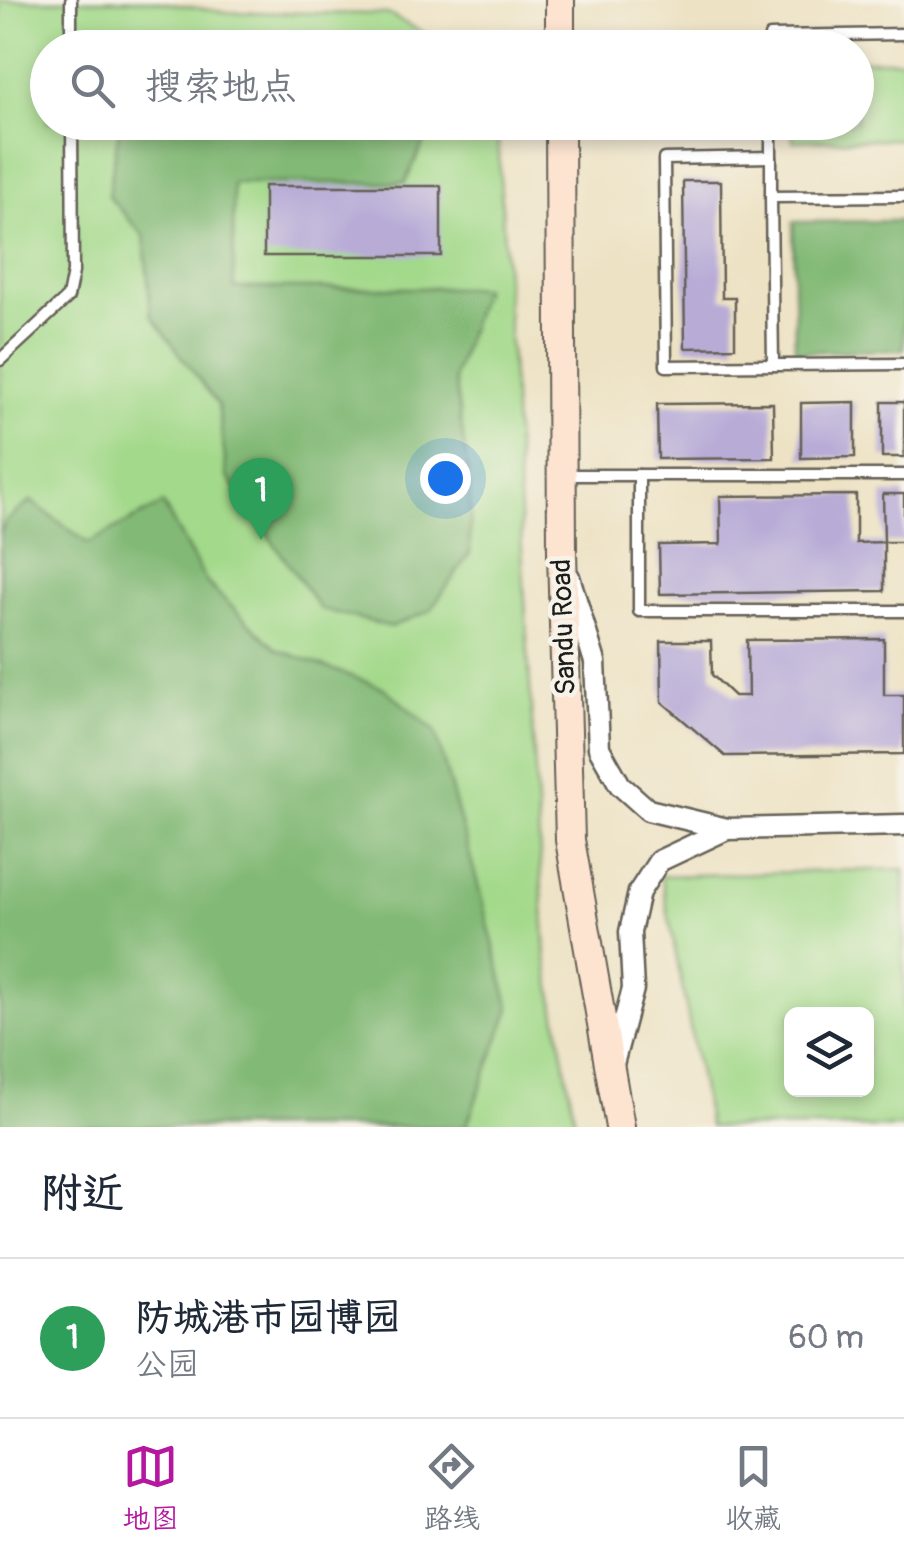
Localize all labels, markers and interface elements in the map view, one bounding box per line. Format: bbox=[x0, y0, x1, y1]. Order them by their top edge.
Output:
search box bbox=[30, 30, 874, 140]
icon: search bbox=[65, 58, 120, 113]
text: 搜索地点 bbox=[145, 63, 297, 111]
your location bbox=[420, 453, 471, 504]
pin: 1 bbox=[228, 458, 294, 540]
street label: Sandu Road bbox=[544, 558, 584, 696]
map controls bbox=[784, 1007, 874, 1097]
button: layers bbox=[784, 1007, 874, 1097]
text: 附近 bbox=[40, 1168, 124, 1220]
text: 防城港市园博园 bbox=[135, 1294, 401, 1342]
text: 1 bbox=[66, 1318, 79, 1358]
text: 60 m bbox=[788, 1318, 864, 1358]
text: 公园 bbox=[135, 1345, 199, 1385]
tab: 地图 bbox=[123, 1439, 179, 1537]
tab: 路线 bbox=[424, 1439, 480, 1537]
tab: 收藏 bbox=[725, 1439, 781, 1537]

